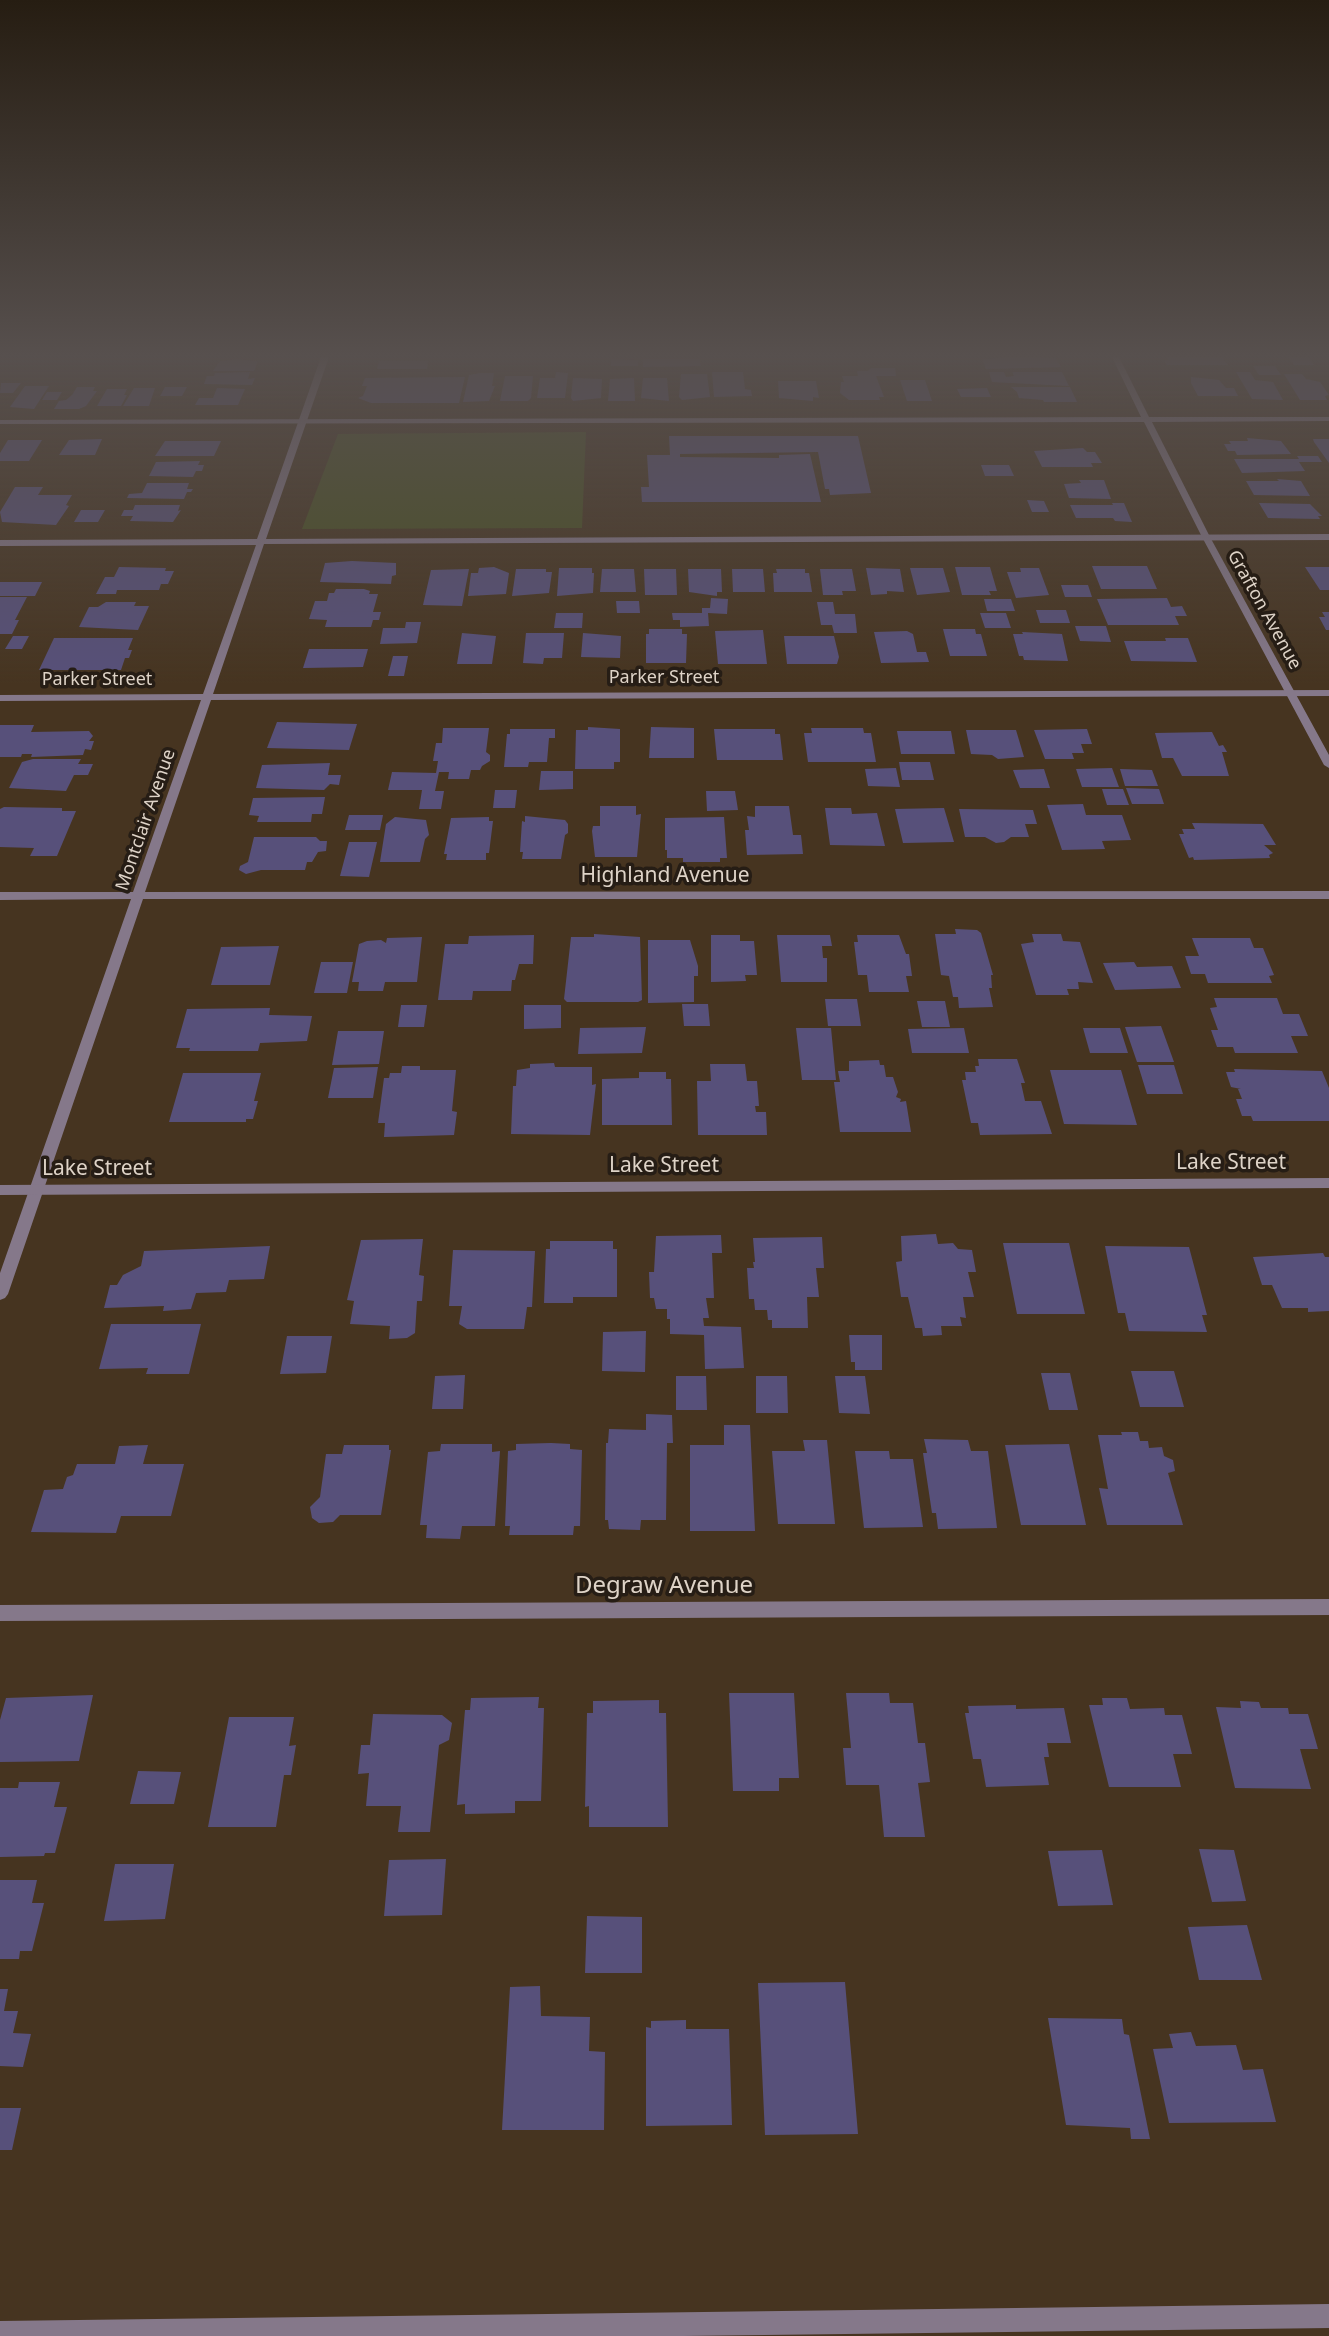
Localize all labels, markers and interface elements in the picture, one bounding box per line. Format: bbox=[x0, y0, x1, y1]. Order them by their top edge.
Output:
street label: Grafton Avenue bbox=[1222, 547, 1306, 673]
street label: Parker Street bbox=[609, 667, 719, 689]
street label: Parker Street bbox=[42, 669, 152, 691]
street label: Montclair Avenue bbox=[112, 746, 180, 894]
street label: Highland Avenue bbox=[580, 863, 750, 889]
street label: Lake Street bbox=[1176, 1150, 1286, 1176]
street label: Lake Street bbox=[609, 1153, 719, 1179]
street label: Lake Street bbox=[42, 1156, 152, 1182]
street label: Degraw Avenue bbox=[575, 1572, 753, 1600]

